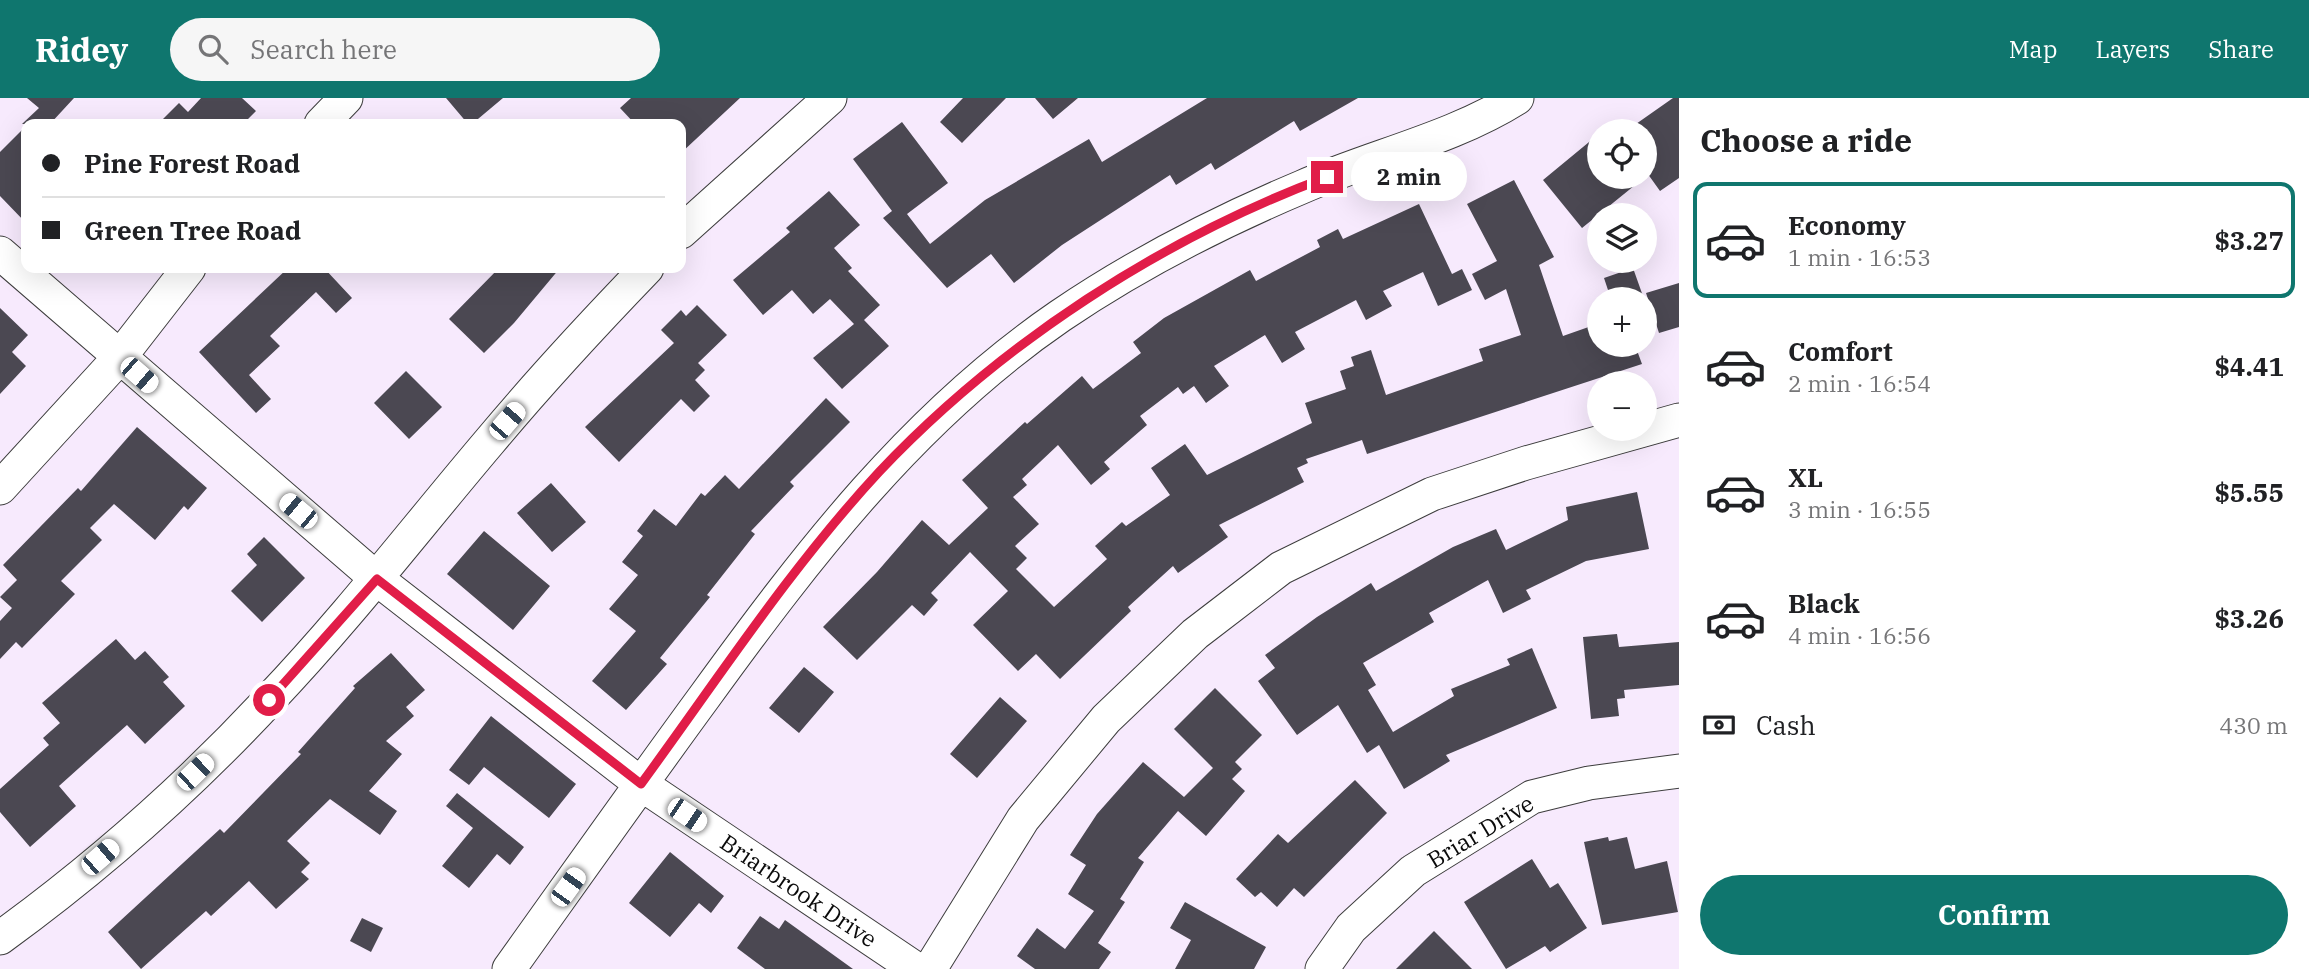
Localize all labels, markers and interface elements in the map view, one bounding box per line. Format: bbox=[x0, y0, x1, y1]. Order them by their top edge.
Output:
search box bbox=[170, 18, 660, 81]
text: Ridey bbox=[35, 28, 128, 71]
icon: search bbox=[194, 30, 232, 68]
text: Search here bbox=[250, 32, 397, 66]
text: Map bbox=[2009, 33, 2057, 65]
text: Layers bbox=[2095, 33, 2170, 65]
text: Share bbox=[2208, 33, 2274, 65]
map controls bbox=[1587, 119, 1657, 441]
button: locate bbox=[1587, 119, 1657, 189]
text: Choose a ride bbox=[1700, 119, 1912, 161]
text: Pine Forest Road bbox=[84, 146, 300, 180]
callout: 2 min bbox=[1352, 153, 1467, 202]
route end bbox=[1311, 161, 1343, 193]
text: 2 min bbox=[1377, 161, 1441, 191]
button: layers bbox=[1587, 203, 1657, 273]
text: Economy bbox=[1788, 208, 1906, 242]
icon: car bbox=[1704, 209, 1767, 272]
text: Green Tree Road bbox=[84, 213, 301, 247]
text: $3.27 bbox=[2214, 223, 2284, 257]
text: 1 min · 16:53 bbox=[1788, 242, 1931, 272]
button: + bbox=[1587, 287, 1657, 357]
text: Comfort bbox=[1788, 334, 1893, 368]
icon: car bbox=[1704, 335, 1767, 398]
text: $4.41 bbox=[2214, 349, 2284, 383]
car bbox=[117, 353, 162, 397]
text: 2 min · 16:54 bbox=[1788, 368, 1931, 398]
button: − bbox=[1587, 371, 1657, 441]
car bbox=[486, 398, 529, 444]
text: XL bbox=[1788, 460, 1823, 494]
icon: car bbox=[1704, 461, 1767, 524]
text: $5.55 bbox=[2214, 475, 2284, 509]
car bbox=[276, 489, 321, 533]
text: 3 min · 16:55 bbox=[1788, 494, 1931, 524]
text: Black bbox=[1788, 586, 1860, 620]
icon: car bbox=[1704, 587, 1767, 650]
text: $3.26 bbox=[2214, 601, 2284, 635]
text: 4 min · 16:56 bbox=[1788, 620, 1931, 650]
route start bbox=[253, 684, 285, 716]
icon: cash bbox=[1700, 706, 1738, 744]
text: Cash bbox=[1756, 708, 1816, 742]
text: 430 m bbox=[2219, 710, 2288, 740]
car bbox=[173, 750, 218, 794]
street label: Briar Drive bbox=[1421, 788, 1539, 874]
car bbox=[664, 795, 711, 835]
street label: Briarbrook Drive bbox=[715, 827, 883, 953]
car bbox=[78, 835, 123, 879]
car bbox=[548, 864, 589, 910]
button: Confirm bbox=[1700, 875, 2288, 955]

